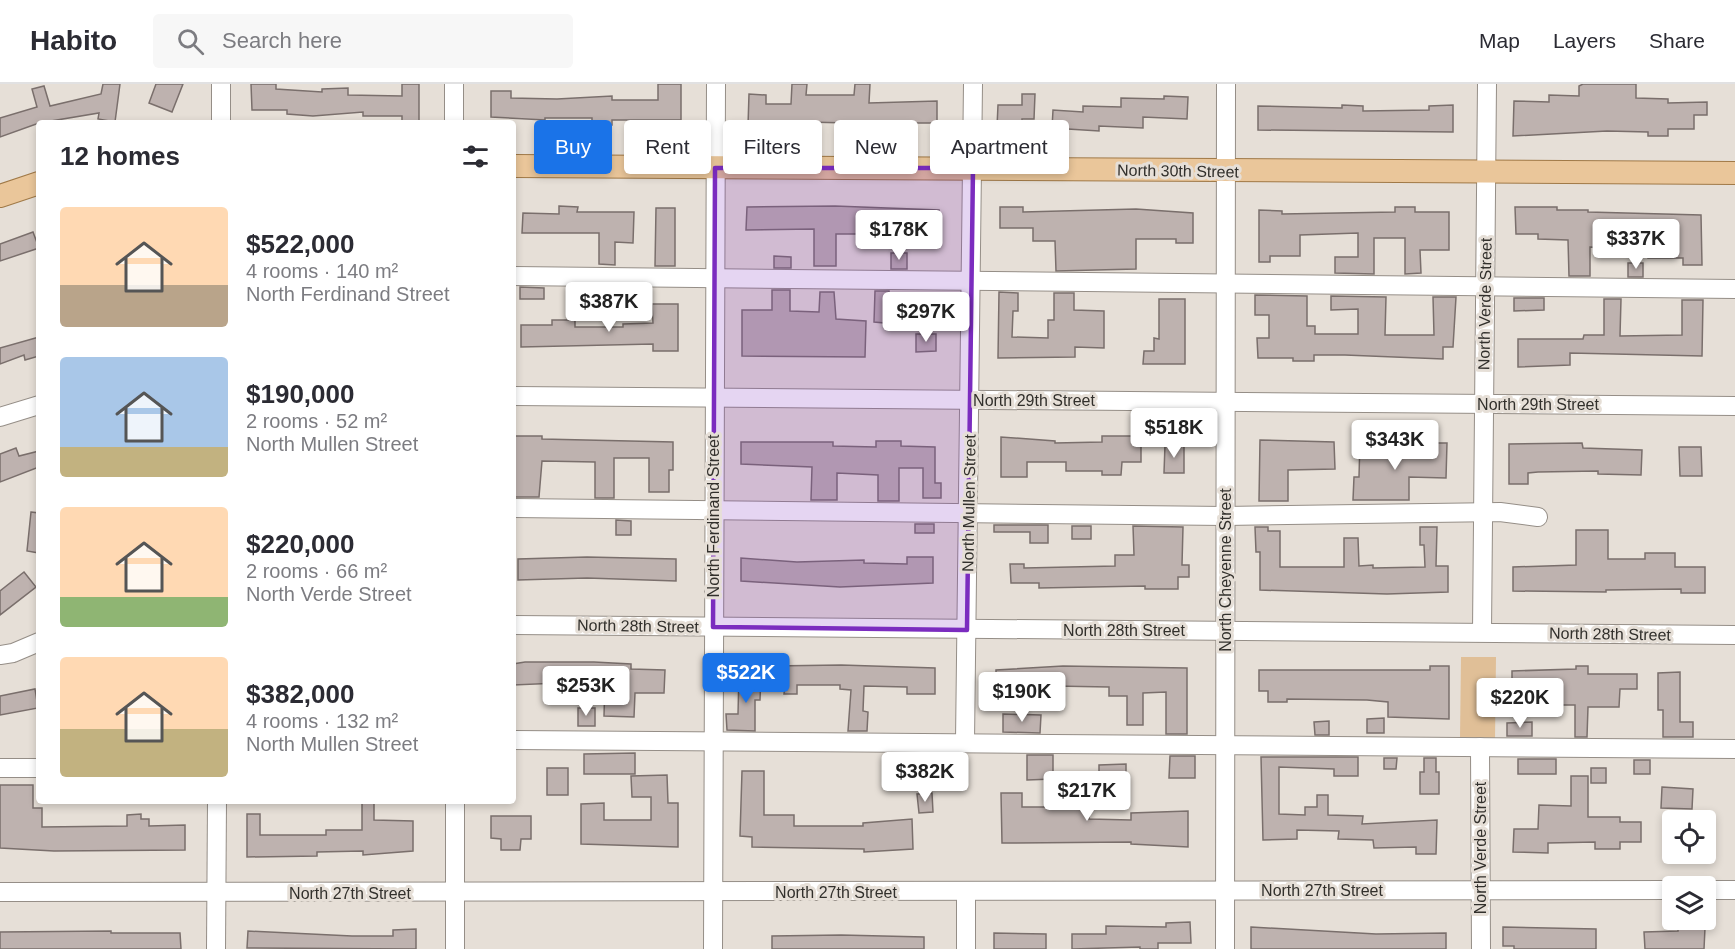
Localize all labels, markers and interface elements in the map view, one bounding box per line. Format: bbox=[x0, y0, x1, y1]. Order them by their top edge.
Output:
search box bbox=[153, 14, 573, 68]
text: Habito bbox=[30, 25, 117, 56]
icon: search bbox=[174, 25, 207, 58]
text: Search here bbox=[222, 28, 342, 53]
text: Map bbox=[1479, 29, 1520, 52]
text: Layers bbox=[1553, 29, 1616, 52]
text: Share bbox=[1649, 29, 1705, 52]
chip: Buy bbox=[534, 120, 612, 174]
chip: Rent bbox=[624, 120, 711, 174]
chip: Filters bbox=[723, 120, 822, 174]
chip: New bbox=[834, 120, 918, 174]
chip: Apartment bbox=[930, 120, 1069, 174]
icon: filters bbox=[459, 140, 492, 173]
text: 12 homes bbox=[60, 141, 180, 171]
street label: North 30th Street bbox=[1117, 161, 1240, 181]
pin: $178K bbox=[857, 210, 941, 261]
text: $178K bbox=[870, 218, 928, 240]
pin: $337K bbox=[1594, 219, 1678, 270]
text: $337K bbox=[1607, 227, 1665, 249]
text: $522,000 bbox=[246, 229, 354, 259]
icon: home bbox=[108, 231, 180, 303]
street label: North Verde Street bbox=[1475, 237, 1495, 370]
text: 4 rooms · 140 m² bbox=[246, 260, 398, 282]
pin: $387K bbox=[567, 282, 651, 333]
text: North Ferdinand Street bbox=[246, 283, 449, 305]
text: $387K bbox=[580, 290, 638, 312]
pin: $297K bbox=[884, 292, 968, 343]
text: $297K bbox=[897, 300, 955, 322]
text: $190,000 bbox=[246, 379, 354, 409]
icon: home bbox=[108, 381, 180, 453]
street label: North 29th Street bbox=[973, 392, 1095, 409]
street label: North 29th Street bbox=[1477, 396, 1599, 413]
pin: $518K bbox=[1132, 408, 1216, 459]
text: 2 rooms · 52 m² bbox=[246, 410, 387, 432]
text: $518K bbox=[1145, 416, 1203, 438]
pin: $343K bbox=[1353, 420, 1437, 471]
text: $343K bbox=[1366, 428, 1424, 450]
text: North Mullen Street bbox=[246, 433, 418, 455]
street label: North Mullen Street bbox=[959, 433, 979, 572]
street label: North Ferdinand Street bbox=[705, 434, 722, 597]
street label: North Cheyenne Street bbox=[1217, 488, 1234, 652]
text: $220,000 bbox=[246, 529, 354, 559]
icon: home bbox=[108, 531, 180, 603]
text: 2 rooms · 66 m² bbox=[246, 560, 387, 582]
text: North Verde Street bbox=[246, 583, 412, 605]
street label: North 28th Street bbox=[577, 616, 700, 636]
street label: North 28th Street bbox=[1063, 622, 1185, 639]
street label: North 28th Street bbox=[1549, 624, 1672, 644]
pin: $522K bbox=[704, 653, 788, 704]
text: $522K bbox=[717, 661, 775, 683]
pin: $253K bbox=[544, 666, 628, 717]
pin: $190K bbox=[980, 672, 1064, 723]
text: $253K bbox=[557, 674, 615, 696]
pin: $220K bbox=[1478, 678, 1562, 729]
text: $382,000 bbox=[246, 679, 354, 709]
text: $190K bbox=[993, 680, 1051, 702]
icon: home bbox=[108, 681, 180, 753]
text: $220K bbox=[1491, 686, 1549, 708]
text: 4 rooms · 132 m² bbox=[246, 710, 398, 732]
text: North Mullen Street bbox=[246, 733, 418, 755]
pin: $382K bbox=[883, 752, 967, 803]
text: $382K bbox=[896, 760, 954, 782]
pin: $217K bbox=[1045, 771, 1129, 822]
text: $217K bbox=[1058, 779, 1116, 801]
street label: North Verde Street bbox=[1472, 781, 1489, 914]
map controls bbox=[1662, 810, 1716, 930]
button: locate bbox=[1662, 810, 1716, 864]
button: layers bbox=[1662, 876, 1716, 930]
street label: North 27th Street bbox=[1261, 882, 1383, 899]
street label: North 27th Street bbox=[775, 884, 897, 901]
street label: North 27th Street bbox=[289, 885, 411, 902]

